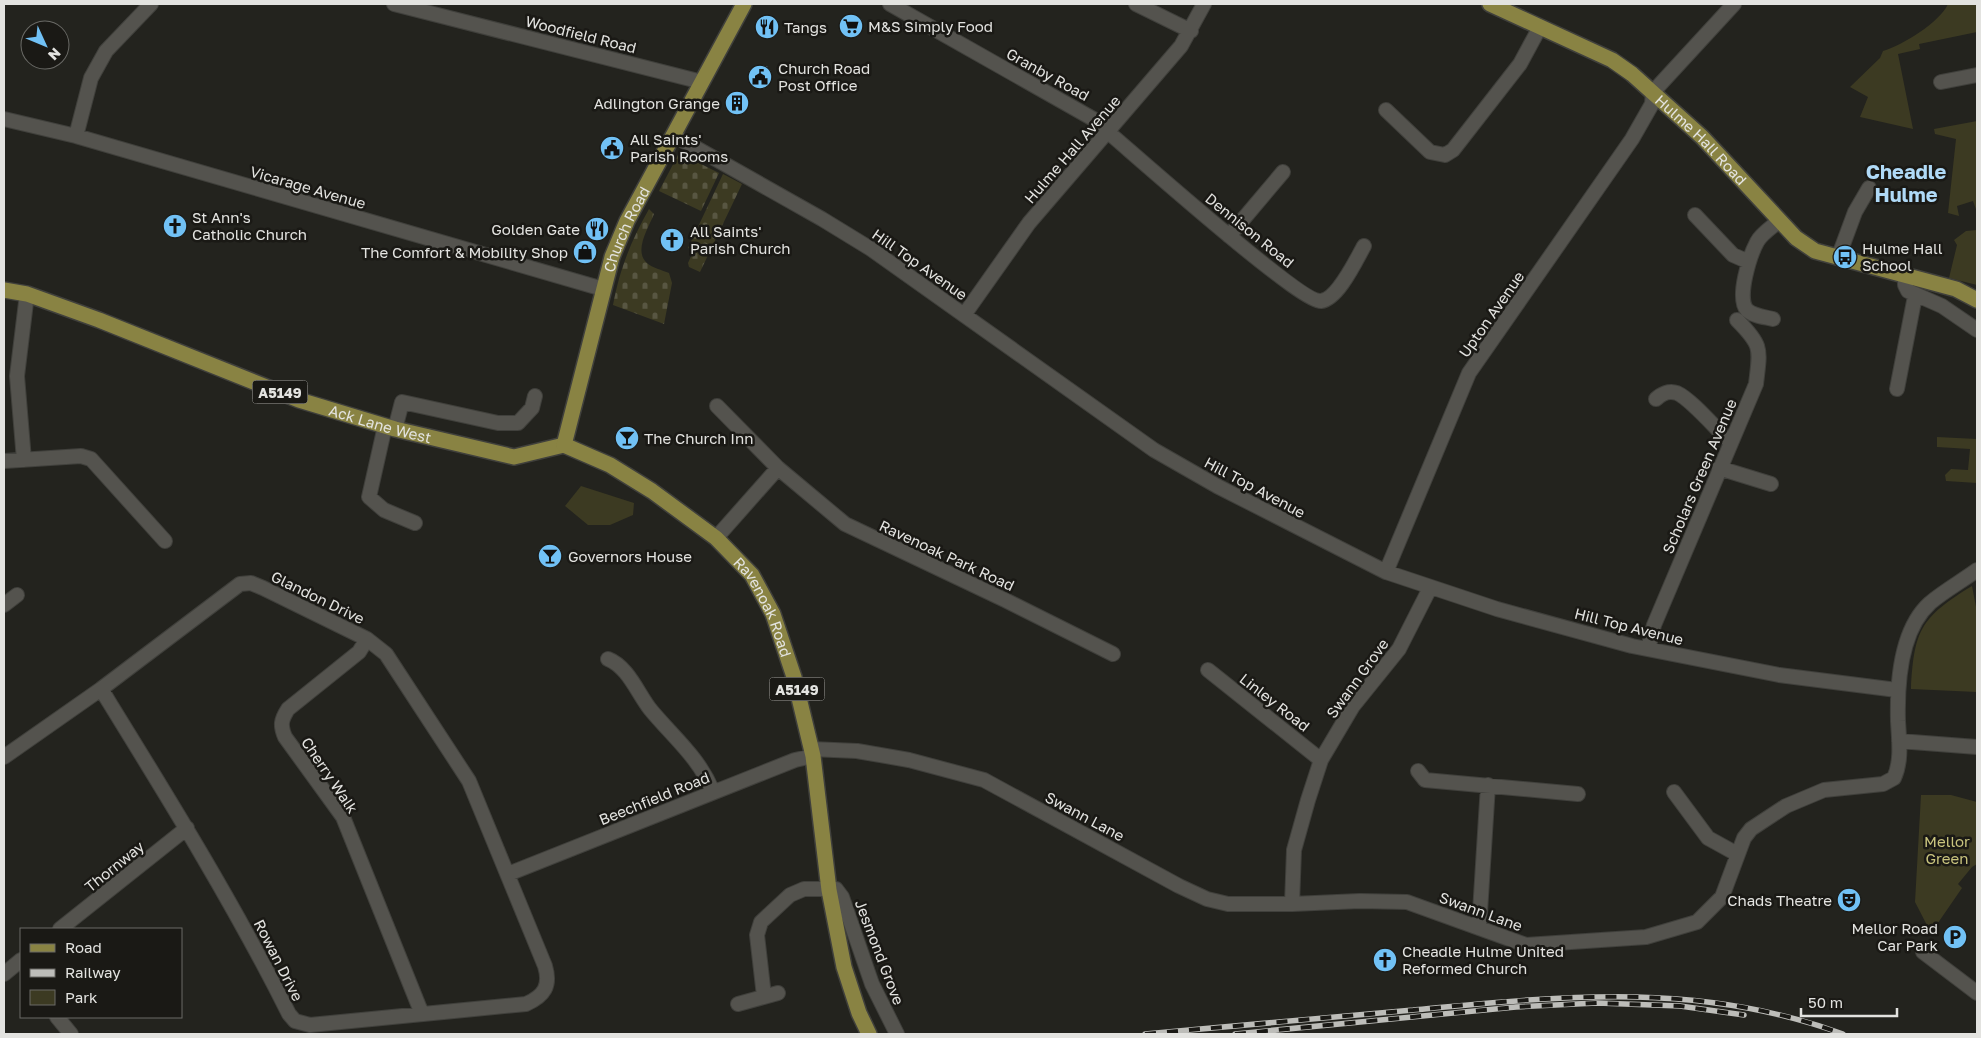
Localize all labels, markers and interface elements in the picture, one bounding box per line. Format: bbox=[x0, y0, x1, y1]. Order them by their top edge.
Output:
street label: Woodfield Road bbox=[524, 12, 638, 56]
supermarket icon: M&S Simply Food bbox=[838, 13, 864, 39]
restaurant icon: Tangs bbox=[754, 14, 780, 40]
place label: M&S Simply Food bbox=[868, 17, 993, 35]
place label: Tangs bbox=[784, 18, 827, 36]
north arrow bbox=[20, 20, 70, 70]
street label: Granby Road bbox=[1003, 44, 1093, 104]
text: N bbox=[45, 45, 65, 64]
place label: Church Road Post Office bbox=[778, 59, 870, 94]
public building icon: Church Road Post Office bbox=[747, 64, 773, 90]
building icon: Adlington Grange bbox=[724, 90, 750, 116]
street label: Hulme Hall Avenue bbox=[1020, 91, 1124, 207]
street label: Hulme Hall Road bbox=[1652, 91, 1751, 188]
place label: Adlington Grange bbox=[594, 94, 720, 112]
place label: All Saints' Parish Rooms bbox=[630, 130, 728, 165]
public building icon: All Saints' Parish Rooms bbox=[599, 135, 625, 161]
district label: Cheadle Hulme bbox=[1866, 159, 1946, 206]
street label: Vicarage Avenue bbox=[248, 162, 368, 212]
street label: Church Road bbox=[600, 183, 653, 274]
street label: Dennison Road bbox=[1202, 189, 1298, 271]
place label: St Ann's Catholic Church bbox=[192, 208, 307, 243]
church icon: St Ann's Catholic Church bbox=[162, 213, 188, 239]
restaurant icon: Golden Gate bbox=[584, 216, 610, 242]
place label: Golden Gate bbox=[491, 220, 580, 238]
place label: All Saints' Parish Church bbox=[690, 222, 791, 257]
street label: Hill Top Avenue bbox=[869, 225, 971, 304]
church icon: All Saints' Parish Church bbox=[659, 227, 685, 253]
shop icon: The Comfort & Mobility Shop bbox=[572, 239, 598, 265]
place label: Hulme Hall School bbox=[1862, 239, 1943, 274]
place label: The Comfort & Mobility Shop bbox=[361, 243, 568, 261]
bus stop icon: Hulme Hall School bbox=[1832, 244, 1858, 270]
street label: Upton Avenue bbox=[1455, 267, 1528, 361]
road number: A5149 bbox=[252, 381, 308, 404]
street label: Scholars Green Avenue bbox=[1658, 396, 1740, 556]
street label: Ack Lane West bbox=[327, 401, 433, 446]
bar icon: The Church Inn bbox=[614, 425, 640, 451]
place label: The Church Inn bbox=[644, 429, 754, 447]
street label: Hill Top Avenue bbox=[1201, 453, 1309, 521]
street label: Ravenoak Park Road bbox=[877, 516, 1017, 594]
bar icon: Governors House bbox=[537, 543, 563, 569]
place label: Governors House bbox=[568, 547, 692, 565]
street label: Ravenoak Road bbox=[730, 553, 796, 659]
street label: Glandon Drive bbox=[268, 567, 368, 627]
street label: Hill Top Avenue bbox=[1573, 604, 1686, 648]
street label: Swann Grove bbox=[1322, 635, 1392, 721]
street label: Linley Road bbox=[1236, 669, 1314, 735]
road number: A5149 bbox=[770, 678, 824, 701]
street label: Cherry Walk bbox=[298, 733, 362, 817]
street label: Beechfield Road bbox=[596, 768, 712, 828]
street label: Swann Lane bbox=[1042, 788, 1128, 845]
park label: Mellor Green bbox=[1924, 832, 1970, 867]
street label: Thornway bbox=[81, 836, 148, 895]
theatre icon: Chads Theatre bbox=[1836, 887, 1862, 913]
street label: Swann Lane bbox=[1437, 888, 1525, 934]
place label: Chads Theatre bbox=[1727, 891, 1832, 909]
street label: Jesmond Grove bbox=[852, 897, 908, 1007]
street label: Rowan Drive bbox=[251, 916, 307, 1004]
place label: Mellor Road Car Park bbox=[1852, 919, 1939, 954]
parking icon: Mellor Road Car Park bbox=[1942, 924, 1968, 950]
legend bbox=[20, 928, 182, 1018]
text: Road bbox=[65, 938, 102, 956]
place label: Cheadle Hulme United Reformed Church bbox=[1402, 942, 1564, 977]
church icon: Cheadle Hulme United Reformed Church bbox=[1372, 947, 1398, 973]
text: Railway bbox=[65, 963, 121, 981]
scale bar bbox=[1801, 986, 1897, 1018]
text: Park bbox=[65, 988, 98, 1006]
text: 50 m bbox=[1808, 993, 1843, 1011]

